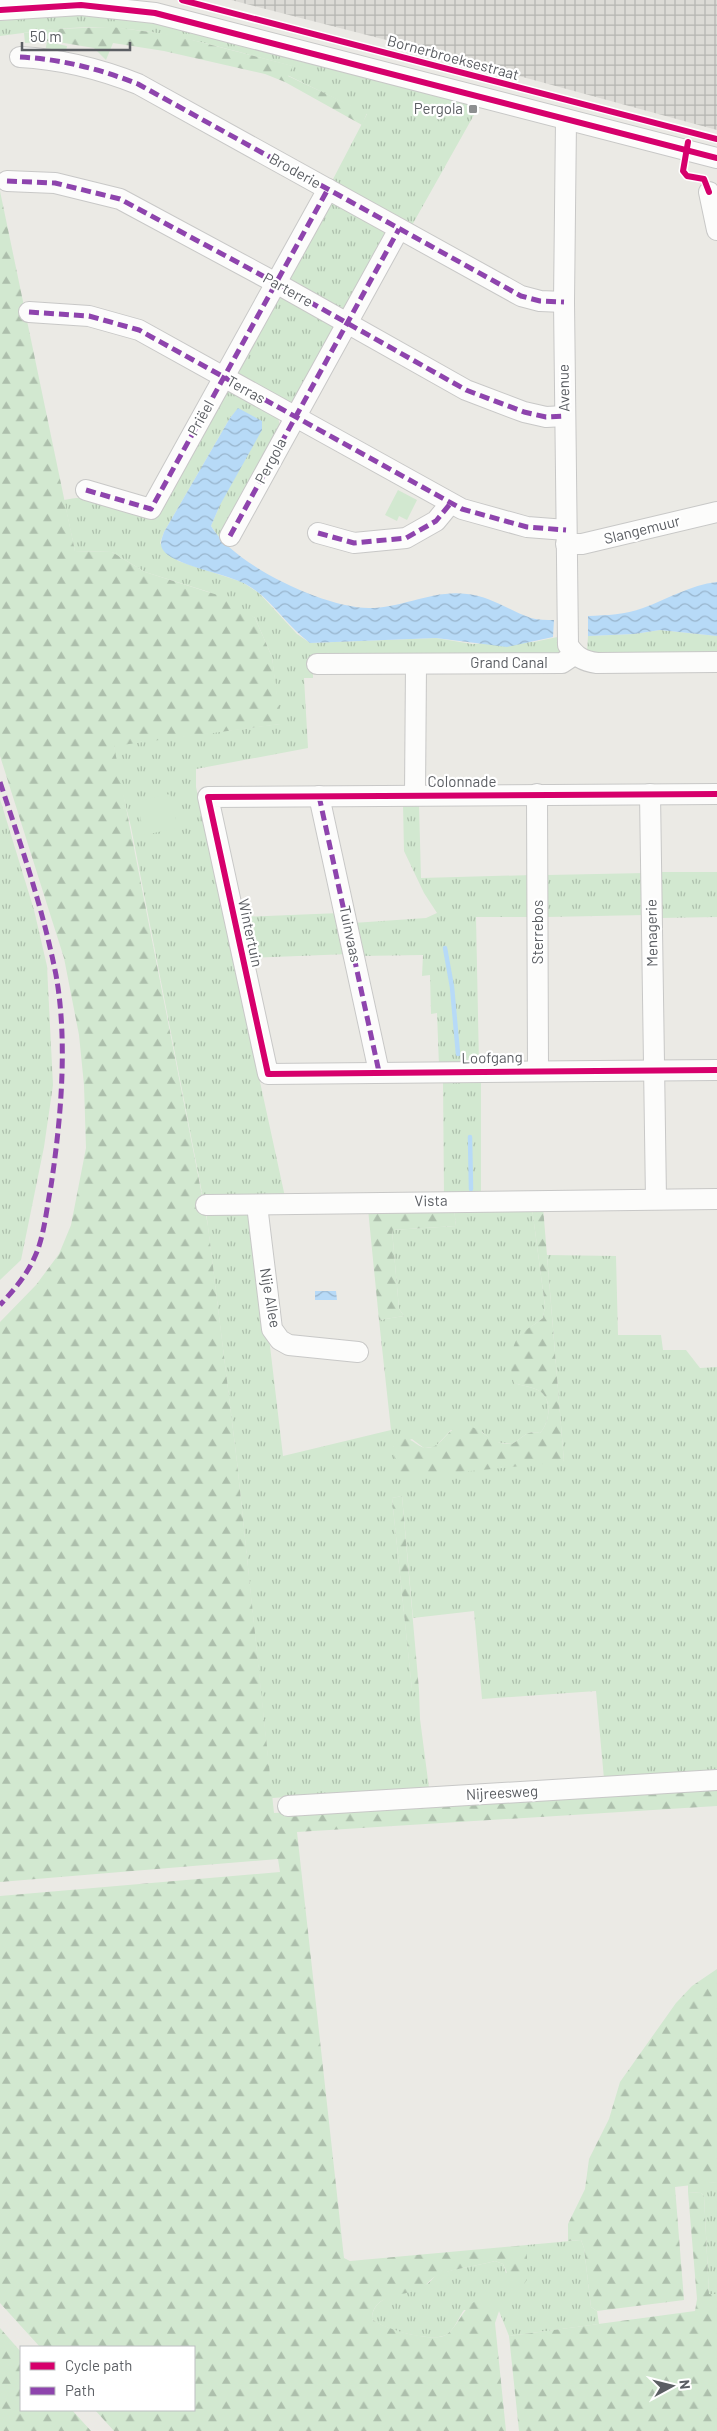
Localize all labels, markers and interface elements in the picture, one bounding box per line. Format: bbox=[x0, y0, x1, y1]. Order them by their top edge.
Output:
scale bar bbox=[22, 20, 130, 52]
text: 50 m bbox=[30, 27, 62, 45]
street label: Bornerbroeksestraat bbox=[385, 31, 521, 83]
place label: Pergola bbox=[414, 99, 463, 117]
marker: Pergola bbox=[467, 103, 479, 115]
street label: Broderie bbox=[266, 149, 325, 192]
street label: Parterre bbox=[260, 268, 317, 310]
street label: Avenue bbox=[554, 364, 572, 412]
street label: Terras bbox=[224, 371, 269, 407]
street label: Priëel bbox=[183, 397, 217, 438]
street label: Pergola bbox=[251, 435, 290, 486]
street label: Slangemuur bbox=[602, 511, 682, 547]
street label: Grand Canal bbox=[470, 653, 548, 671]
street label: Colonnade bbox=[428, 772, 496, 790]
street label: Wintertuin bbox=[235, 897, 267, 969]
street label: Menagerie bbox=[641, 899, 661, 967]
street label: Sterrebos bbox=[528, 900, 546, 964]
street label: Tuinvaas bbox=[336, 904, 366, 964]
street label: Loofgang bbox=[461, 1047, 523, 1067]
street label: Vista bbox=[414, 1191, 448, 1209]
street label: Nije Allee bbox=[257, 1266, 285, 1329]
street label: Nijreesweg bbox=[465, 1781, 538, 1803]
legend bbox=[20, 2346, 195, 2411]
text: Cycle path bbox=[65, 2356, 132, 2374]
north arrow bbox=[647, 2361, 697, 2411]
text: N bbox=[676, 2379, 694, 2390]
text: Path bbox=[65, 2381, 95, 2399]

